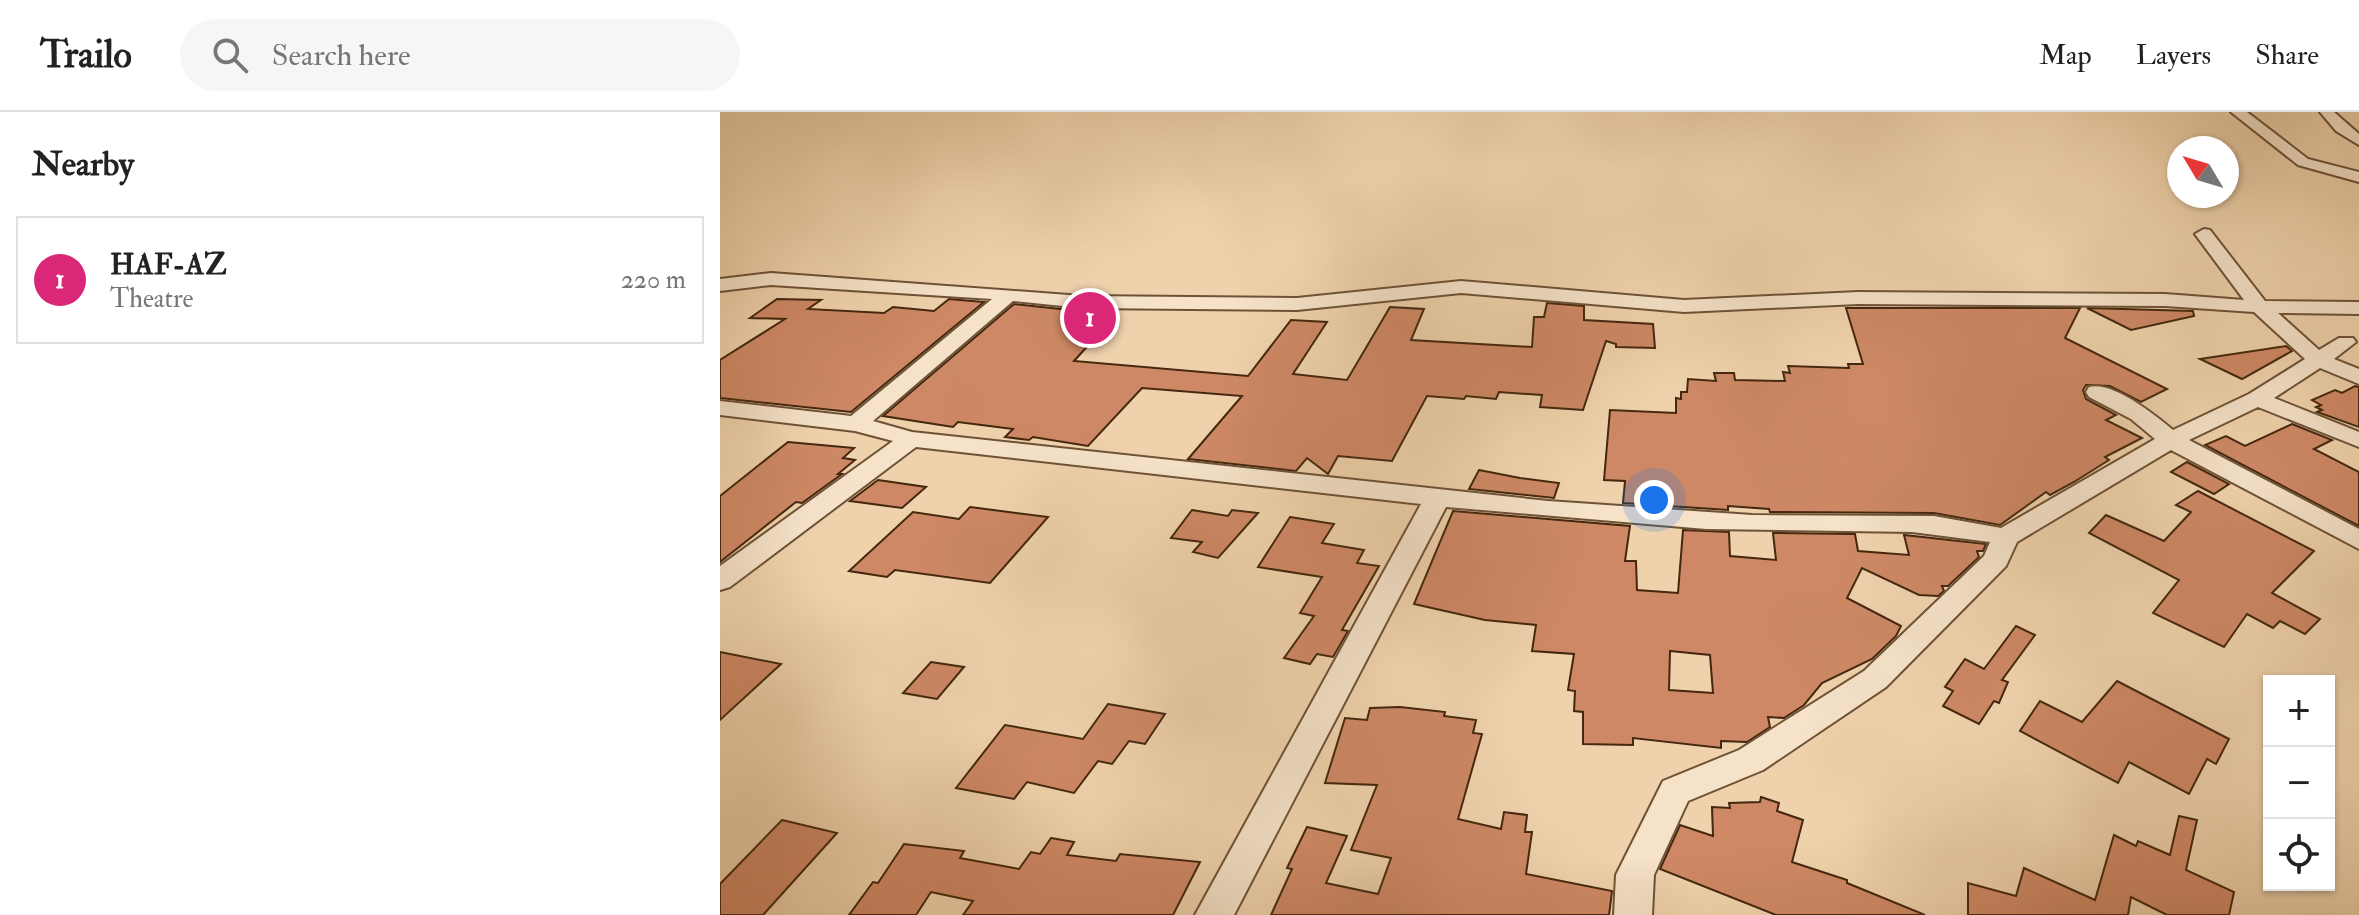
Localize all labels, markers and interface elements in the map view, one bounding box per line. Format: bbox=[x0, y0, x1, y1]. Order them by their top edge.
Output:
search box bbox=[180, 19, 740, 91]
text: Trailo bbox=[40, 31, 132, 79]
icon: search bbox=[208, 33, 252, 77]
text: Search here bbox=[272, 37, 411, 74]
text: Map bbox=[2039, 38, 2092, 73]
text: Layers bbox=[2136, 38, 2211, 73]
text: Share bbox=[2255, 38, 2319, 73]
north arrow bbox=[2167, 136, 2239, 208]
text: Nearby bbox=[32, 143, 134, 186]
text: HAF-AZ bbox=[110, 246, 227, 283]
text: 1 bbox=[55, 264, 65, 296]
text: 220 m bbox=[621, 264, 686, 296]
text: Theatre bbox=[110, 283, 193, 315]
pin: 1 bbox=[1064, 288, 1116, 348]
your location bbox=[1634, 480, 1674, 520]
map controls bbox=[2263, 675, 2335, 891]
button: + bbox=[2263, 675, 2335, 747]
button: − bbox=[2263, 747, 2335, 819]
button: locate bbox=[2263, 819, 2335, 891]

